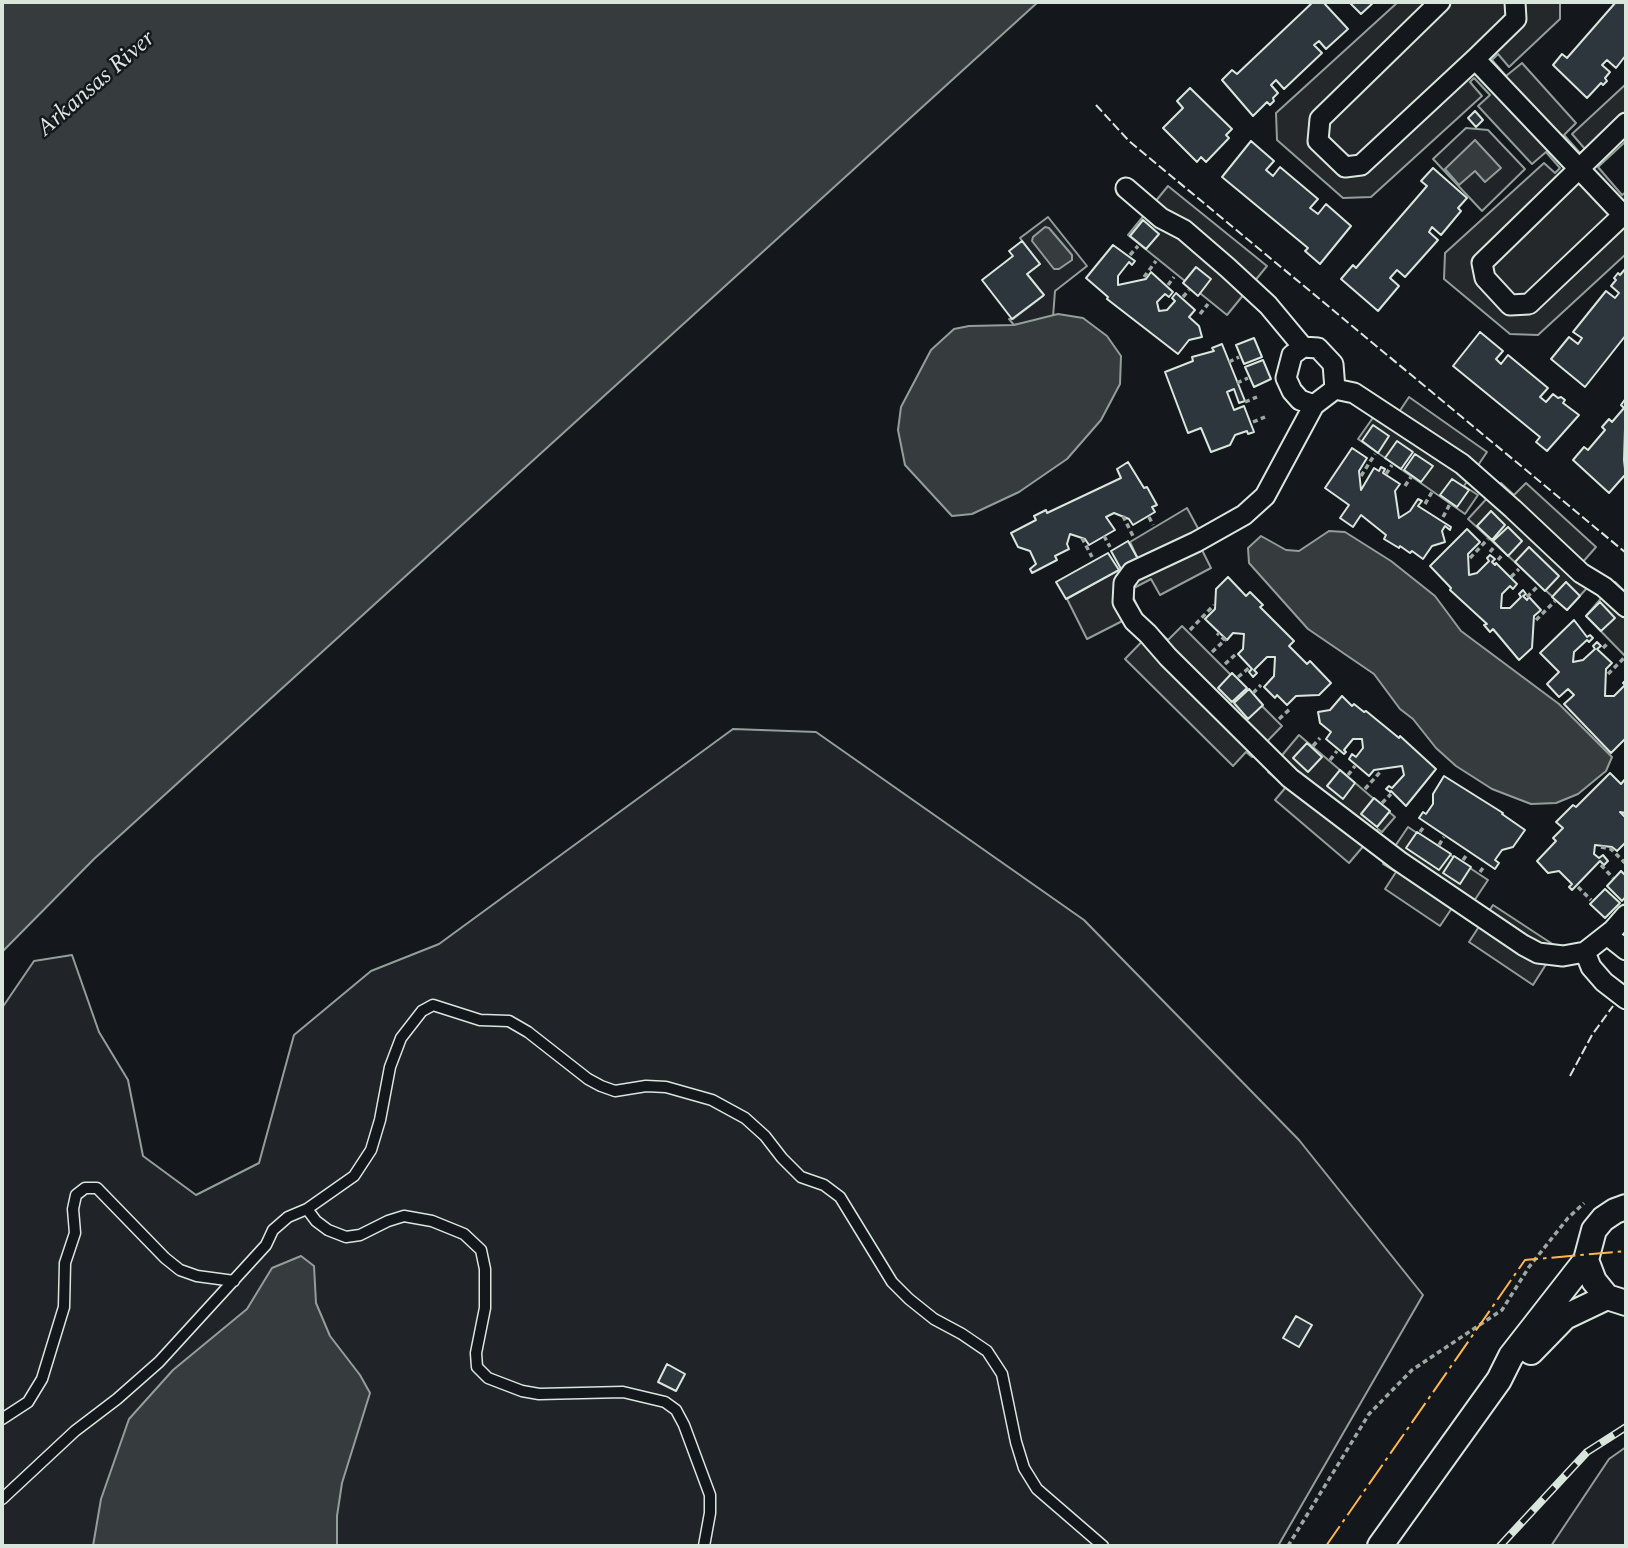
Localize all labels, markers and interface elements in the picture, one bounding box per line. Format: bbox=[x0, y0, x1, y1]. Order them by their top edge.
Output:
water label: Arkansas River bbox=[32, 26, 162, 144]

